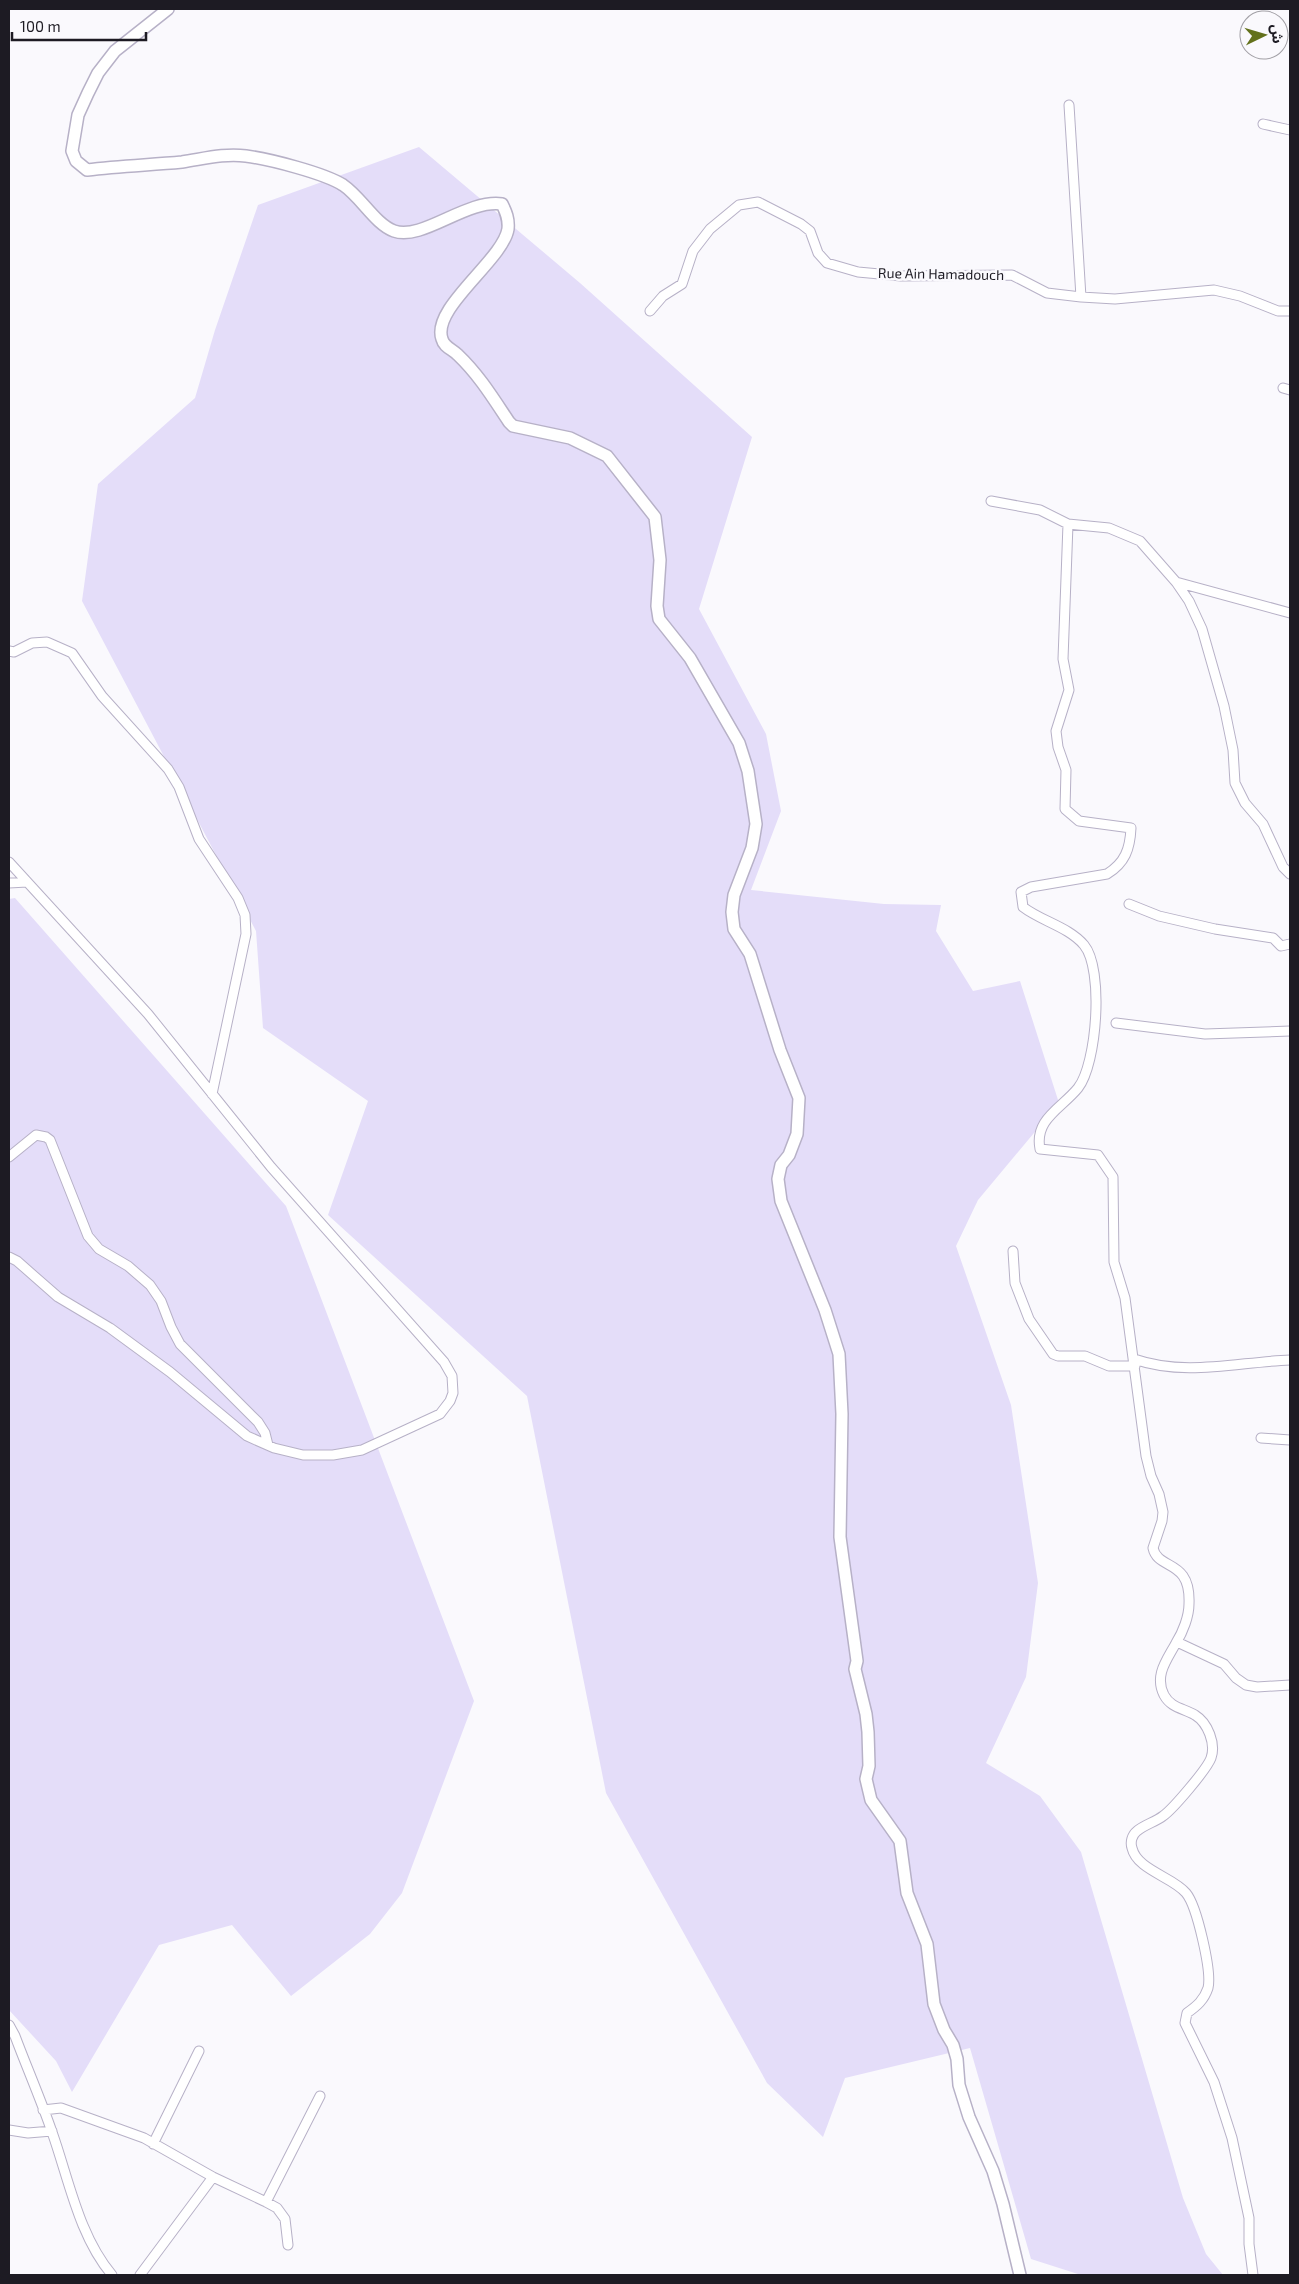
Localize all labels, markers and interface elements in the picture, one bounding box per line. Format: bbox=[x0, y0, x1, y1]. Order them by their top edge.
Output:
scale bar bbox=[12, 10, 146, 42]
north arrow bbox=[1239, 10, 1289, 60]
text: 100 m bbox=[20, 17, 61, 35]
text: ش bbox=[1268, 24, 1287, 44]
street label: Rue Ain Hamadouch bbox=[878, 264, 1004, 283]

